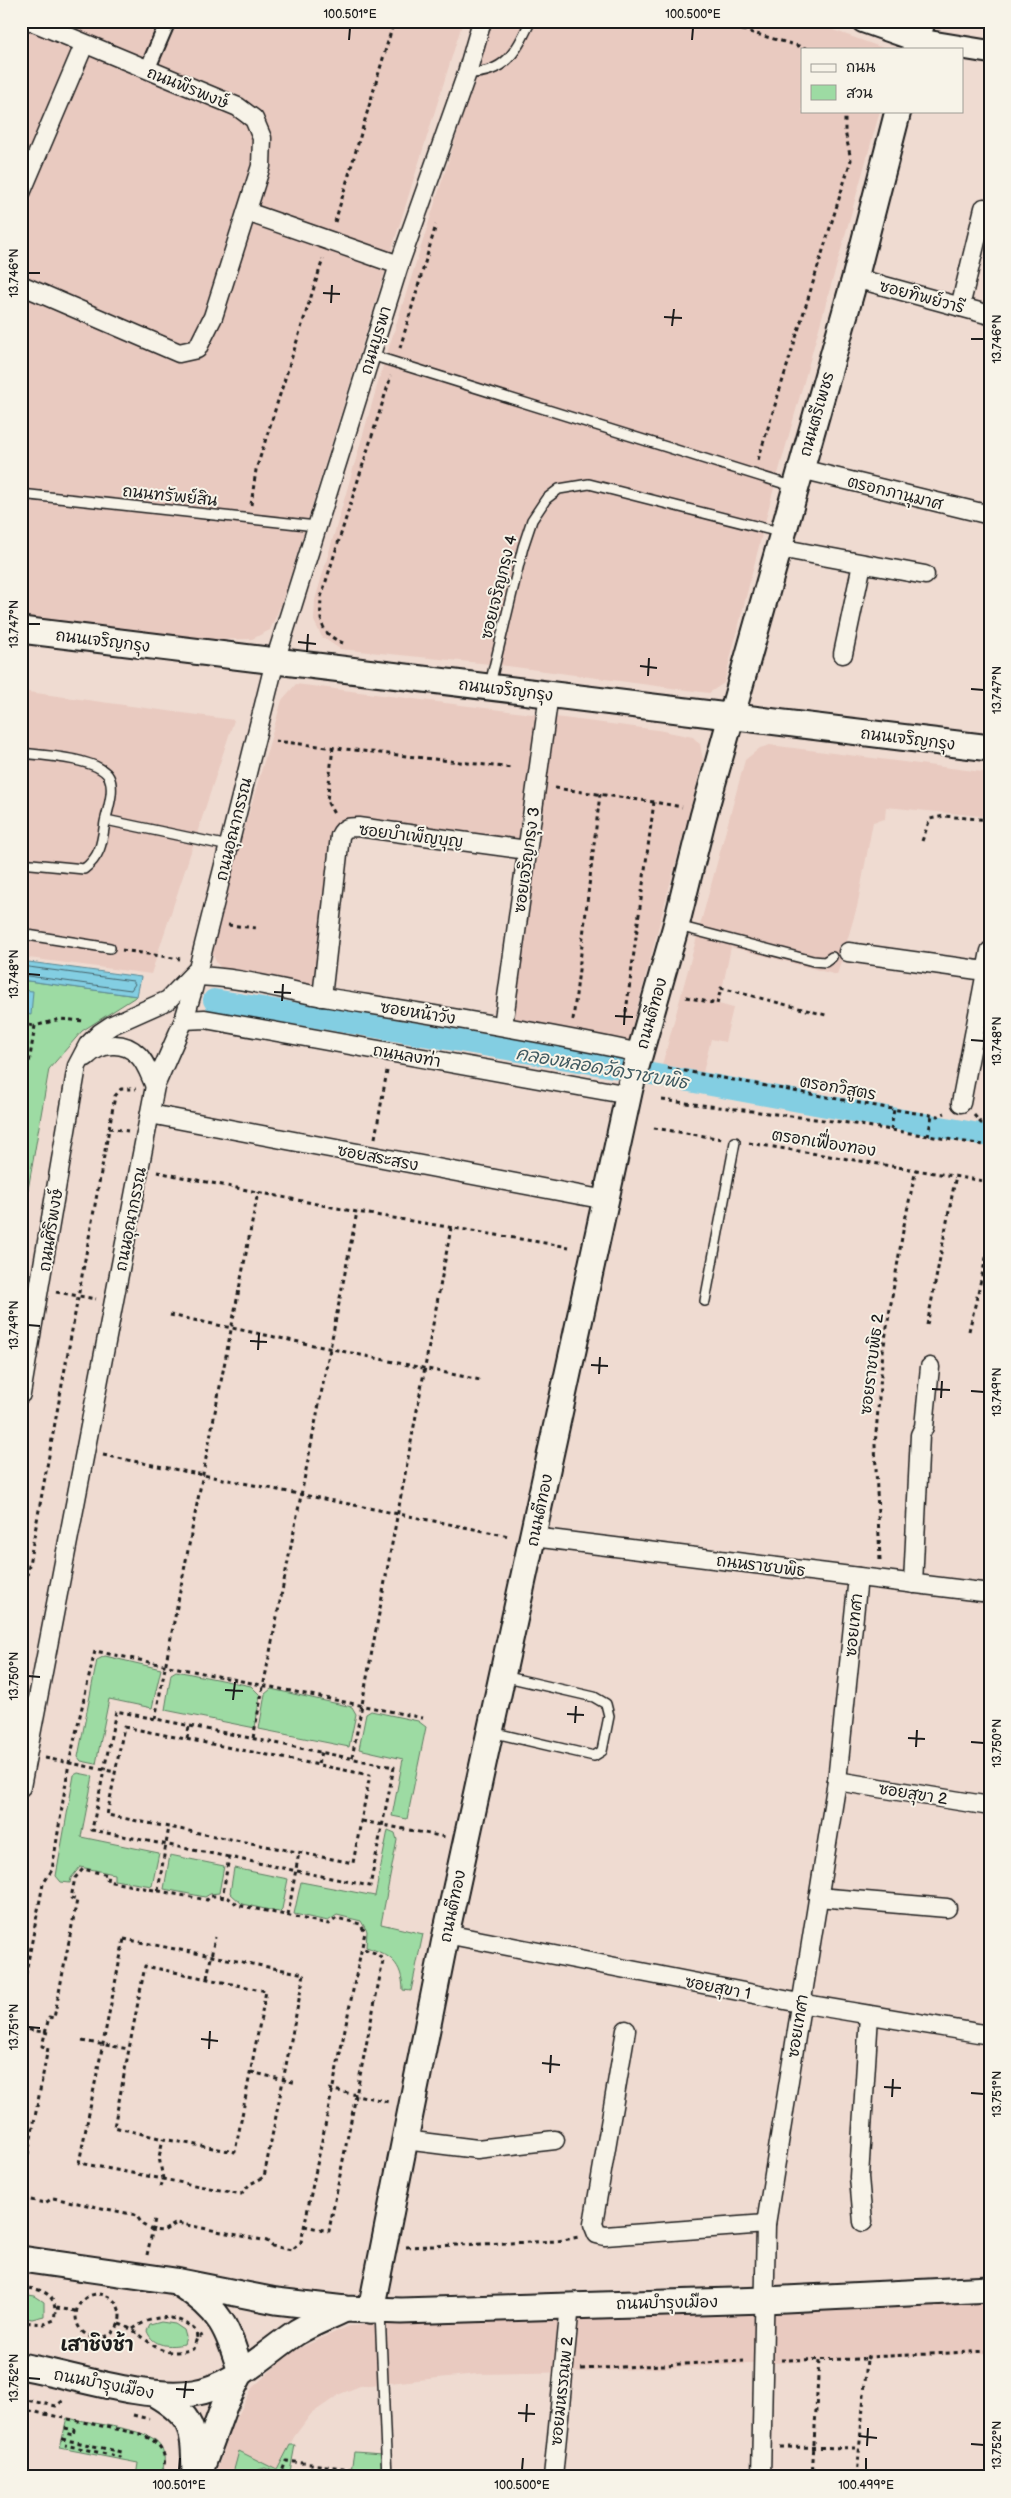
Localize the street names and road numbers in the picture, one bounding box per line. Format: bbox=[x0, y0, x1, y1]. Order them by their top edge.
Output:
street label: ถนนพีรพงษ์ bbox=[144, 61, 233, 114]
street label: ซอยทิพย์วารี bbox=[877, 274, 968, 318]
street label: ถนนบูรพา bbox=[357, 304, 398, 377]
street label: ถนนตรีเพชร bbox=[794, 369, 839, 459]
street label: ตรอกภานุมาศ bbox=[845, 472, 945, 517]
street label: ถนนทรัพย์สิน bbox=[122, 479, 219, 511]
street label: ซอยเจริญกรุง 4 bbox=[475, 532, 524, 642]
street label: ถนนเจริญกรุง bbox=[54, 624, 151, 659]
street label: ถนนเจริญกรุง bbox=[457, 673, 554, 708]
street label: ถนนเจริญกรุง bbox=[859, 722, 956, 757]
street label: ถนนอุณากรรณ bbox=[212, 776, 258, 883]
street label: ซอยเจริญกรุง 3 bbox=[509, 805, 546, 915]
street label: ซอยบำเพ็ญบุญ bbox=[357, 818, 464, 854]
street label: ถนนตีทอง bbox=[631, 975, 672, 1051]
street label: ซอยหน้าวัง bbox=[379, 996, 457, 1029]
street label: ถนนลงท่า bbox=[371, 1038, 443, 1072]
street label: ตรอกวิสูตร bbox=[798, 1070, 878, 1107]
street label: ตรอกเฟื่องทอง bbox=[770, 1119, 878, 1161]
street label: ซอยสระสรง bbox=[336, 1141, 420, 1176]
street label: ถนนอุณากรรณ bbox=[112, 1166, 153, 1273]
street label: ถนนศิริพงษ์ bbox=[33, 1186, 67, 1273]
street label: ซอยราชบพิธ 2 bbox=[855, 1312, 888, 1416]
street label: ถนนตีทอง bbox=[522, 1472, 557, 1548]
street label: ถนนราชบพิธ bbox=[715, 1550, 807, 1581]
street label: ซอยเทศา bbox=[842, 1592, 867, 1658]
street label: ซอยสุขา 2 bbox=[877, 1780, 949, 1811]
street label: ถนนตีทอง bbox=[435, 1868, 470, 1944]
street label: ซอยสุขา 1 bbox=[683, 1973, 752, 2006]
street label: ซอยเทศา bbox=[784, 1993, 813, 2059]
street label: ถนนบำรุงเมือง bbox=[616, 2290, 718, 2316]
street label: ซอยมหรรณพ 2 bbox=[547, 2335, 578, 2447]
street label: ถนนบำรุงเมือง bbox=[52, 2363, 156, 2405]

